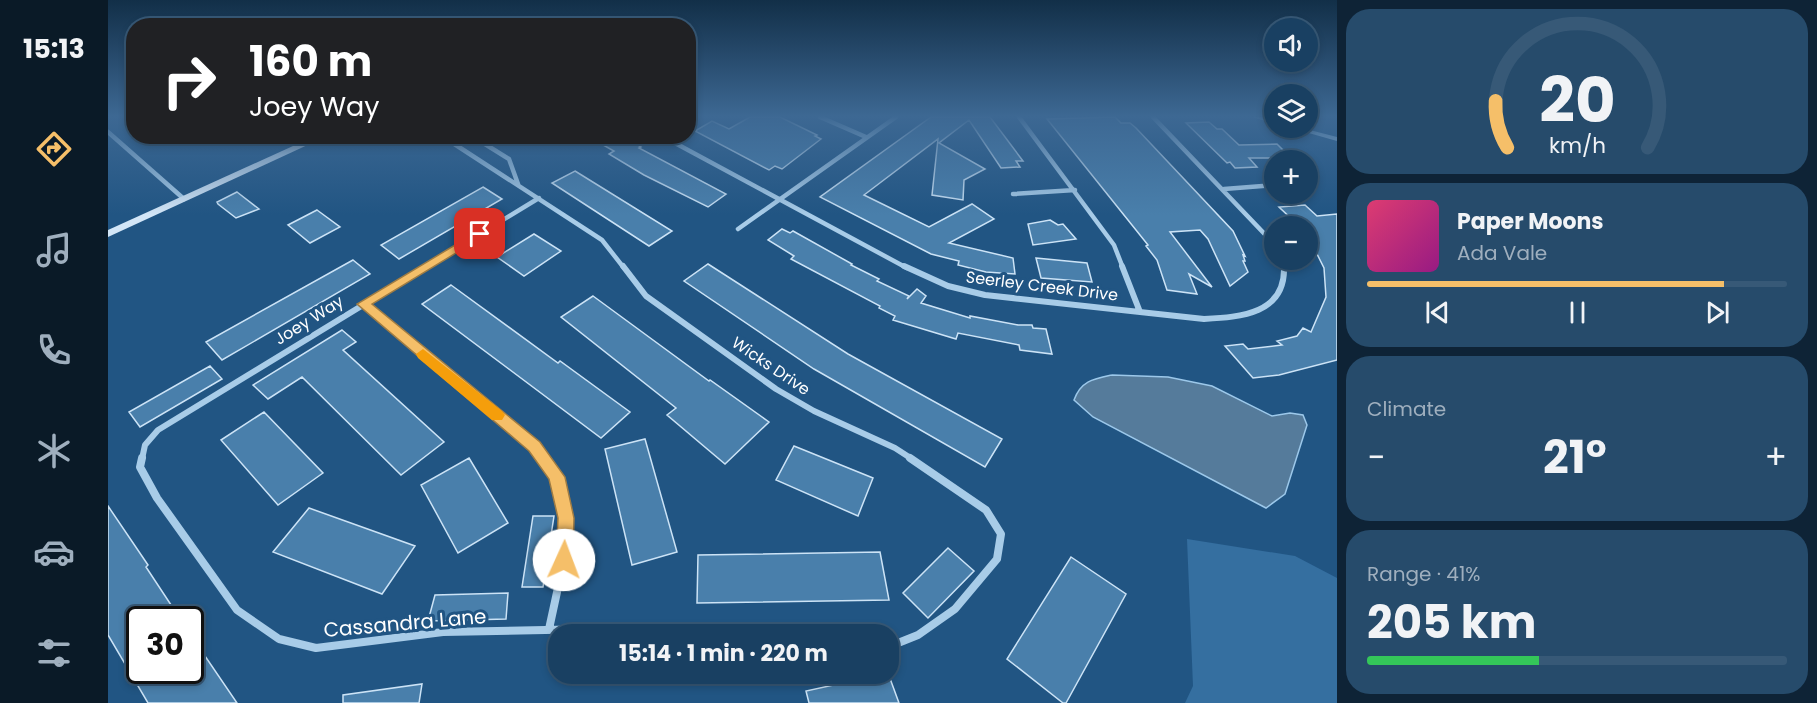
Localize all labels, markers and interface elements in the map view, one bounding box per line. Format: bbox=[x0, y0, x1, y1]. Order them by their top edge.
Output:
map controls bbox=[1264, 18, 1318, 270]
button: sound bbox=[1264, 18, 1318, 72]
text: 15:13 bbox=[23, 30, 85, 67]
text: 160 m bbox=[249, 32, 372, 91]
icon: right bbox=[150, 42, 228, 120]
text: 20 bbox=[1539, 56, 1615, 144]
button: layers bbox=[1264, 84, 1318, 138]
text: Joey Way bbox=[249, 88, 380, 125]
icon: directions bbox=[33, 128, 75, 170]
text: km/h bbox=[1548, 131, 1606, 162]
button: + bbox=[1264, 150, 1318, 204]
text: Paper Moons bbox=[1457, 206, 1604, 237]
pin bbox=[454, 208, 505, 259]
button: − bbox=[1264, 216, 1318, 270]
icon: arrive bbox=[463, 217, 496, 250]
icon: music bbox=[33, 229, 75, 271]
text: Ada Vale bbox=[1457, 239, 1547, 267]
street label: Seerley Creek Drive bbox=[965, 265, 1119, 307]
street label: Joey Way bbox=[270, 290, 348, 350]
icon: previous bbox=[1421, 296, 1454, 329]
icon: pause bbox=[1561, 296, 1594, 329]
icon: next bbox=[1701, 296, 1734, 329]
icon: phone bbox=[33, 329, 75, 371]
street label: Wicks Drive bbox=[727, 331, 815, 401]
text: Climate bbox=[1367, 395, 1446, 423]
text: 21° bbox=[1543, 426, 1607, 489]
icon: climate bbox=[33, 430, 75, 472]
text: − bbox=[1367, 434, 1385, 481]
text: + bbox=[1764, 434, 1787, 481]
position arrow bbox=[532, 528, 596, 592]
icon: car bbox=[33, 531, 75, 573]
text: Range · 41% bbox=[1367, 560, 1480, 588]
text: 205 km bbox=[1367, 591, 1536, 654]
street label: Cassandra Lane bbox=[322, 602, 488, 644]
speed limit sign: 30 bbox=[126, 606, 204, 684]
icon: filters bbox=[33, 632, 75, 674]
text: 15:14 · 1 min · 220 m bbox=[619, 638, 828, 669]

